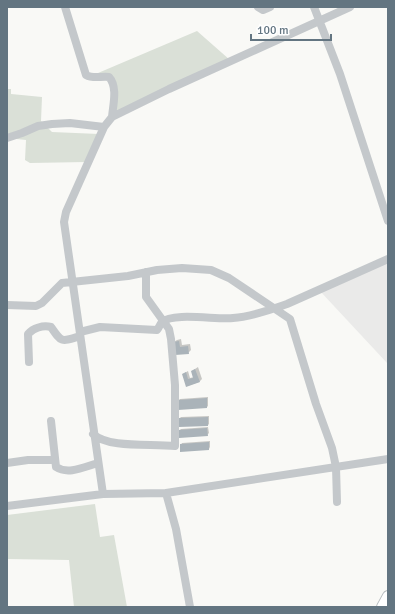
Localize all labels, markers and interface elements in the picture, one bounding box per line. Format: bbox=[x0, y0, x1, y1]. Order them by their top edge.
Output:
scale bar bbox=[251, 16, 331, 42]
text: 100 m bbox=[257, 23, 289, 38]

